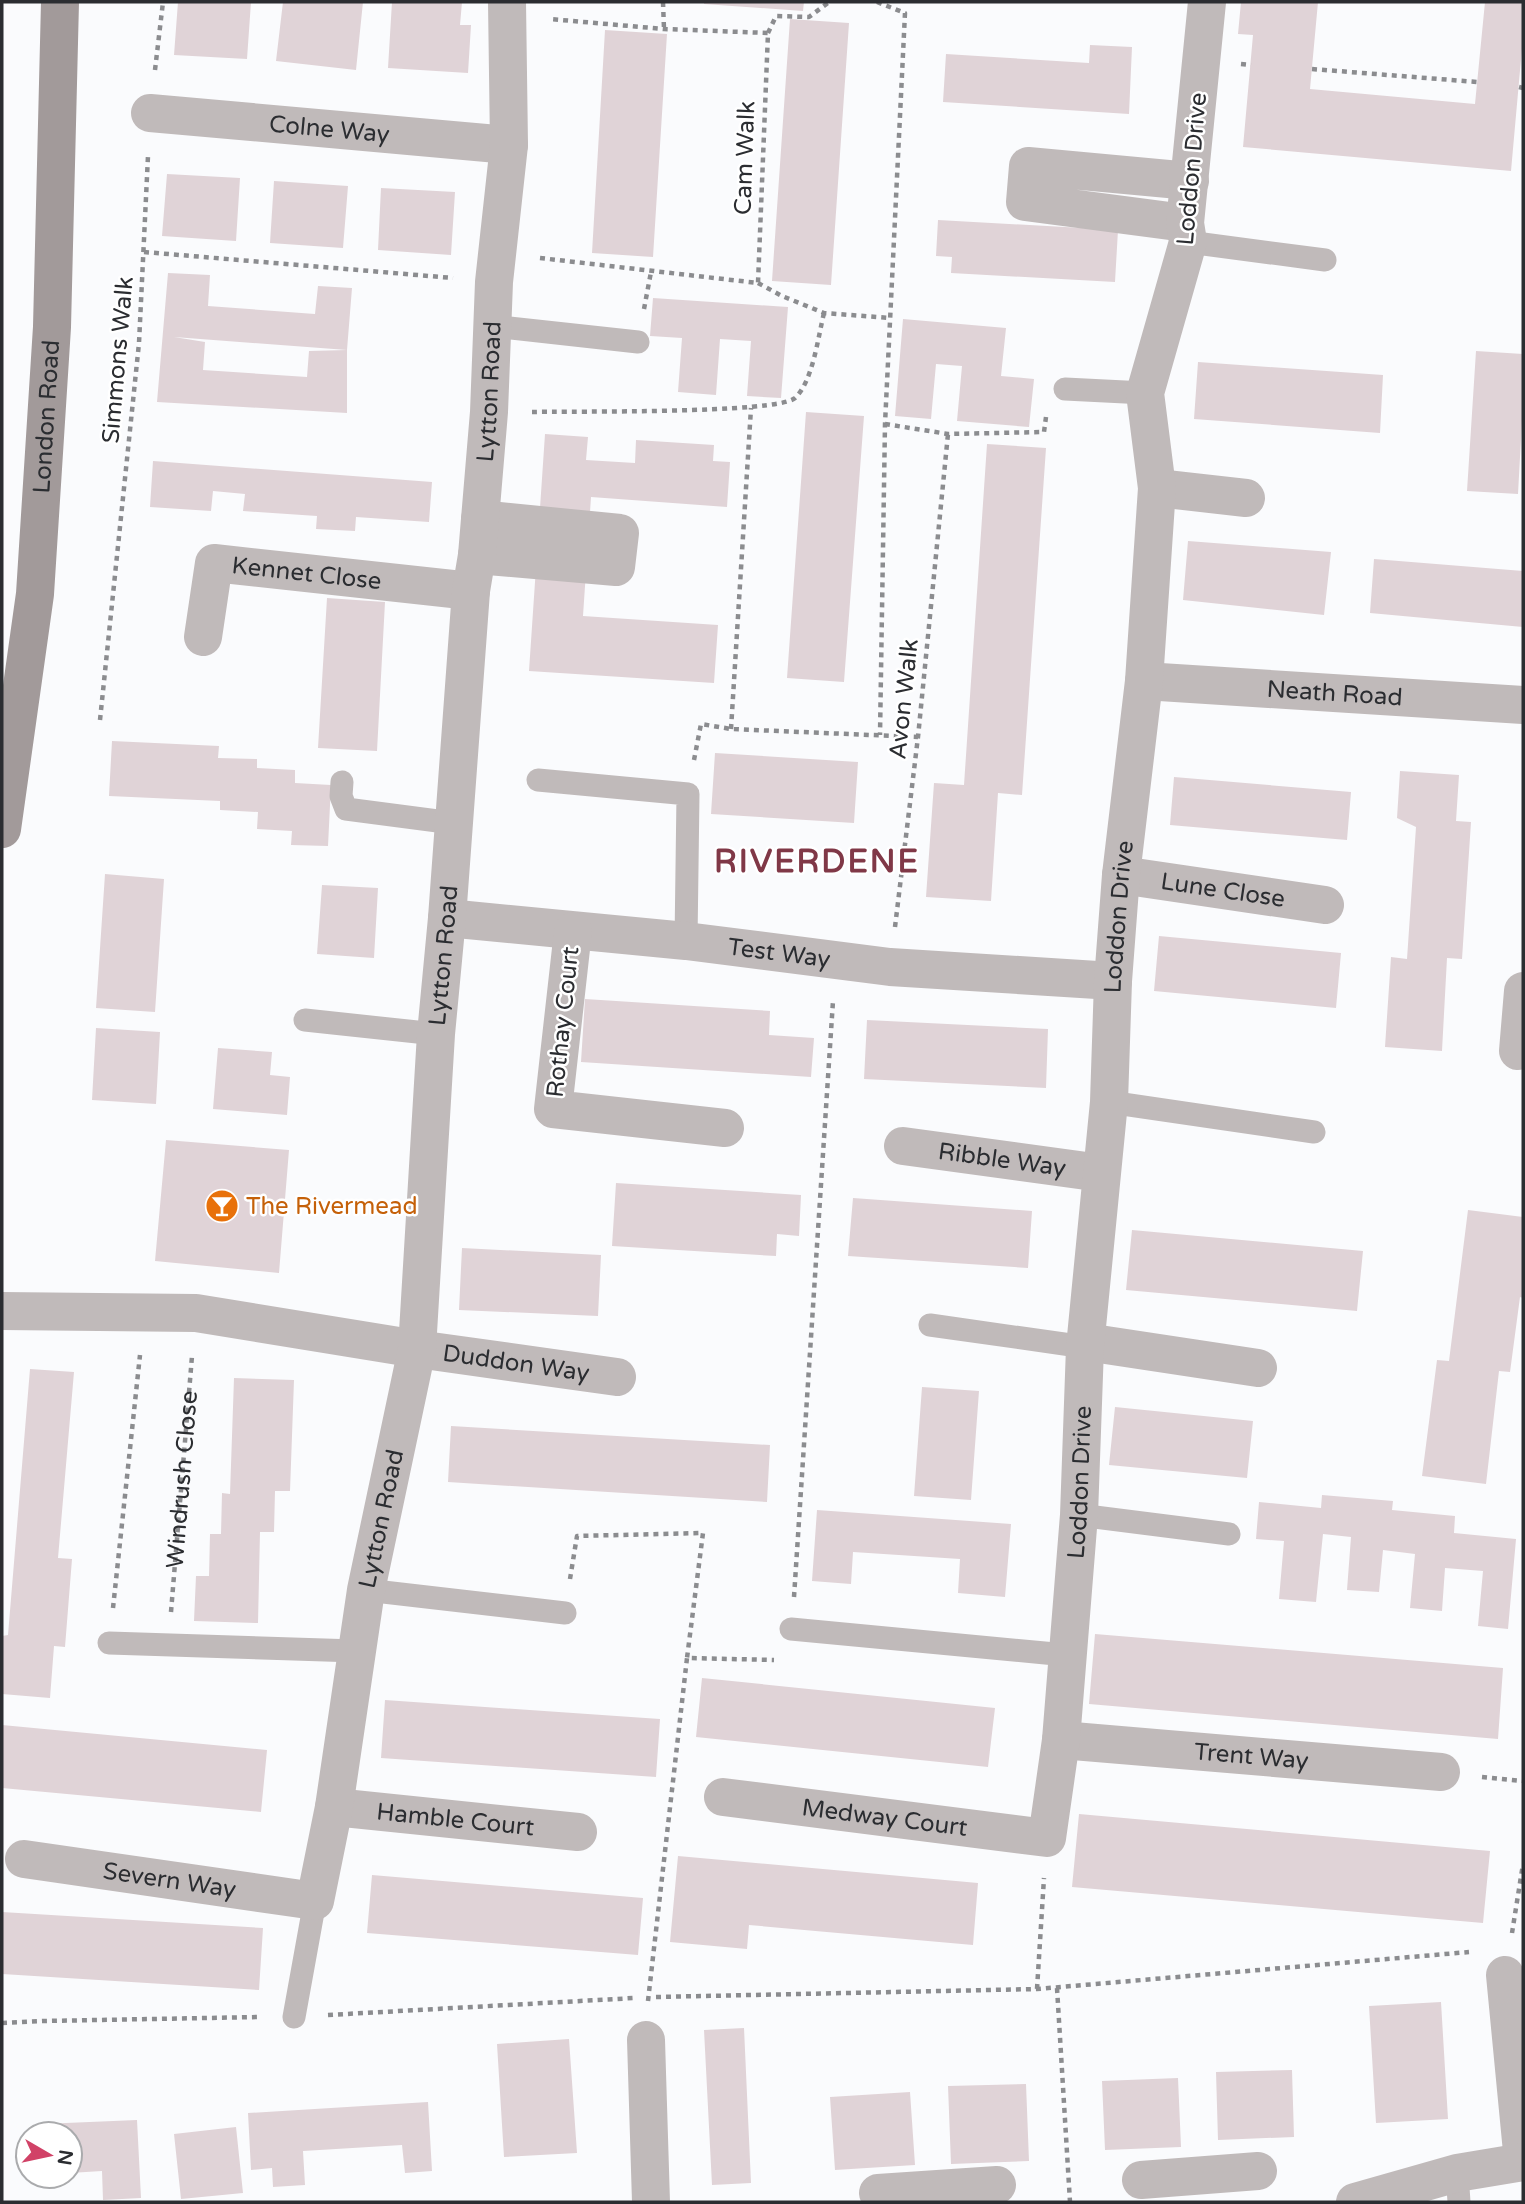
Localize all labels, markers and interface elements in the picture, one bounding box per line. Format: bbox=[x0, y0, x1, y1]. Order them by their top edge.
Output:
street label: Loddon Drive bbox=[1171, 91, 1213, 247]
street label: Cam Walk bbox=[729, 100, 761, 216]
street label: Colne Way bbox=[268, 109, 391, 149]
street label: Simmons Walk bbox=[96, 275, 140, 445]
street label: Lytton Road bbox=[470, 320, 507, 463]
street label: London Road bbox=[27, 339, 66, 494]
street label: Kennet Close bbox=[230, 551, 383, 596]
street label: Avon Walk bbox=[883, 637, 925, 761]
street label: Neath Road bbox=[1266, 674, 1403, 712]
street label: Loddon Drive bbox=[1098, 839, 1139, 994]
district label: RIVERDENE bbox=[714, 843, 920, 881]
street label: Lune Close bbox=[1159, 867, 1287, 913]
street label: Lytton Road bbox=[422, 884, 464, 1027]
street label: Test Way bbox=[726, 932, 832, 974]
street label: Rothay Court bbox=[541, 945, 585, 1099]
street label: Ribble Way bbox=[936, 1136, 1068, 1183]
bar icon: The Rivermead bbox=[203, 1187, 241, 1225]
place label: The Rivermead bbox=[246, 1192, 418, 1221]
street label: Duddon Way bbox=[441, 1338, 591, 1387]
street label: Windrush Close bbox=[160, 1389, 204, 1570]
street label: Loddon Drive bbox=[1061, 1405, 1097, 1560]
street label: Lytton Road bbox=[352, 1447, 410, 1591]
street label: Trent Way bbox=[1193, 1737, 1310, 1775]
street label: Medway Court bbox=[800, 1793, 969, 1842]
street label: Hamble Court bbox=[375, 1797, 536, 1842]
street label: Severn Way bbox=[101, 1856, 238, 1904]
north arrow bbox=[14, 2120, 84, 2190]
text: N bbox=[53, 2148, 77, 2167]

